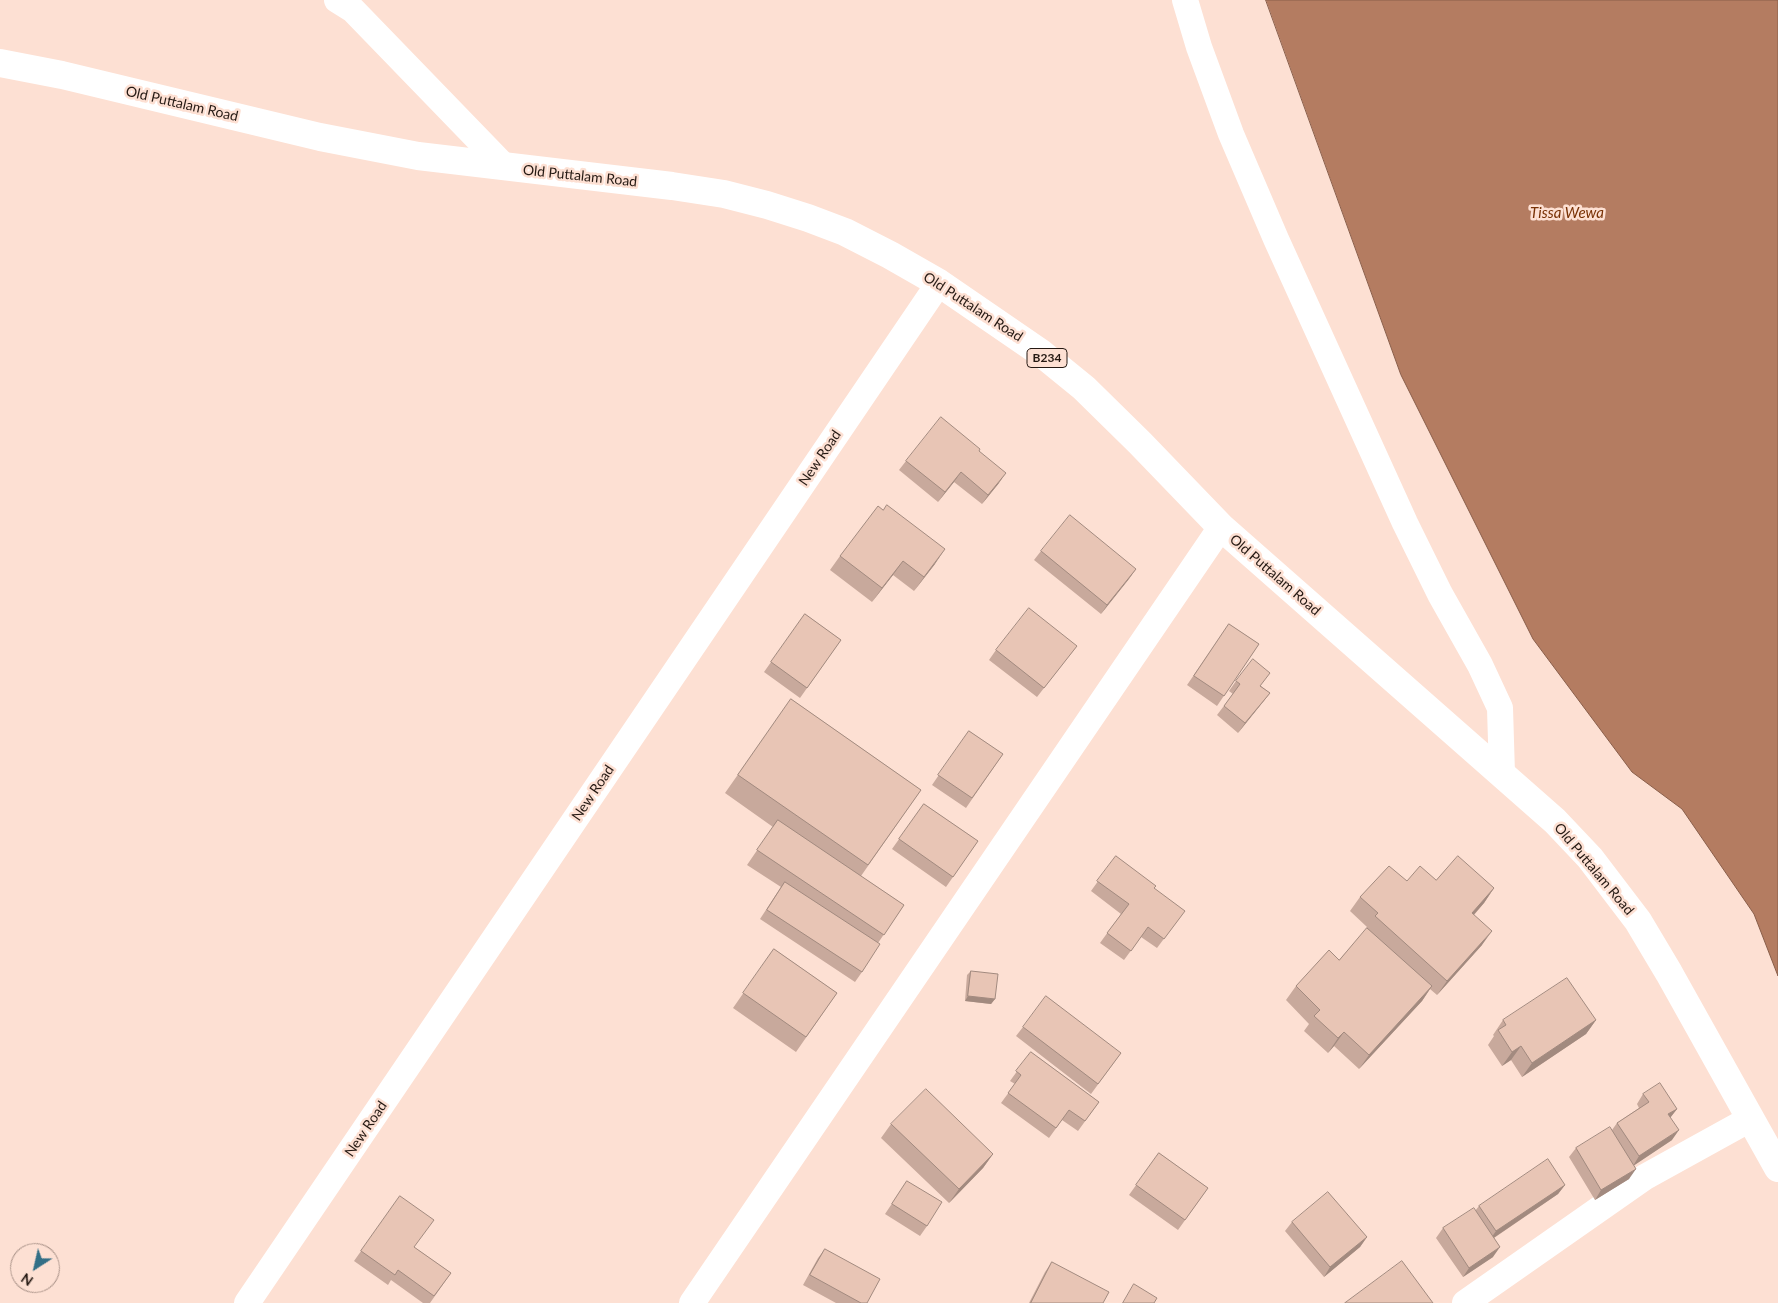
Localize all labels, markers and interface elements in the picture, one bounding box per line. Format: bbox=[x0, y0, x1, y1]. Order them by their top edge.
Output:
street label: Old Puttalam Road bbox=[124, 83, 240, 125]
street label: Old Puttalam Road bbox=[522, 162, 638, 190]
water label: Tissa Wewa bbox=[1530, 204, 1604, 222]
street label: Old Puttalam Road bbox=[920, 269, 1026, 345]
road number: B234 bbox=[1027, 348, 1067, 368]
street label: New Road bbox=[795, 427, 845, 489]
street label: Old Puttalam Road bbox=[1226, 531, 1324, 619]
street label: New Road bbox=[568, 762, 618, 824]
street label: Old Puttalam Road bbox=[1551, 820, 1637, 918]
street label: New Road bbox=[341, 1098, 391, 1160]
north arrow bbox=[10, 1243, 60, 1293]
text: N bbox=[17, 1270, 36, 1290]

